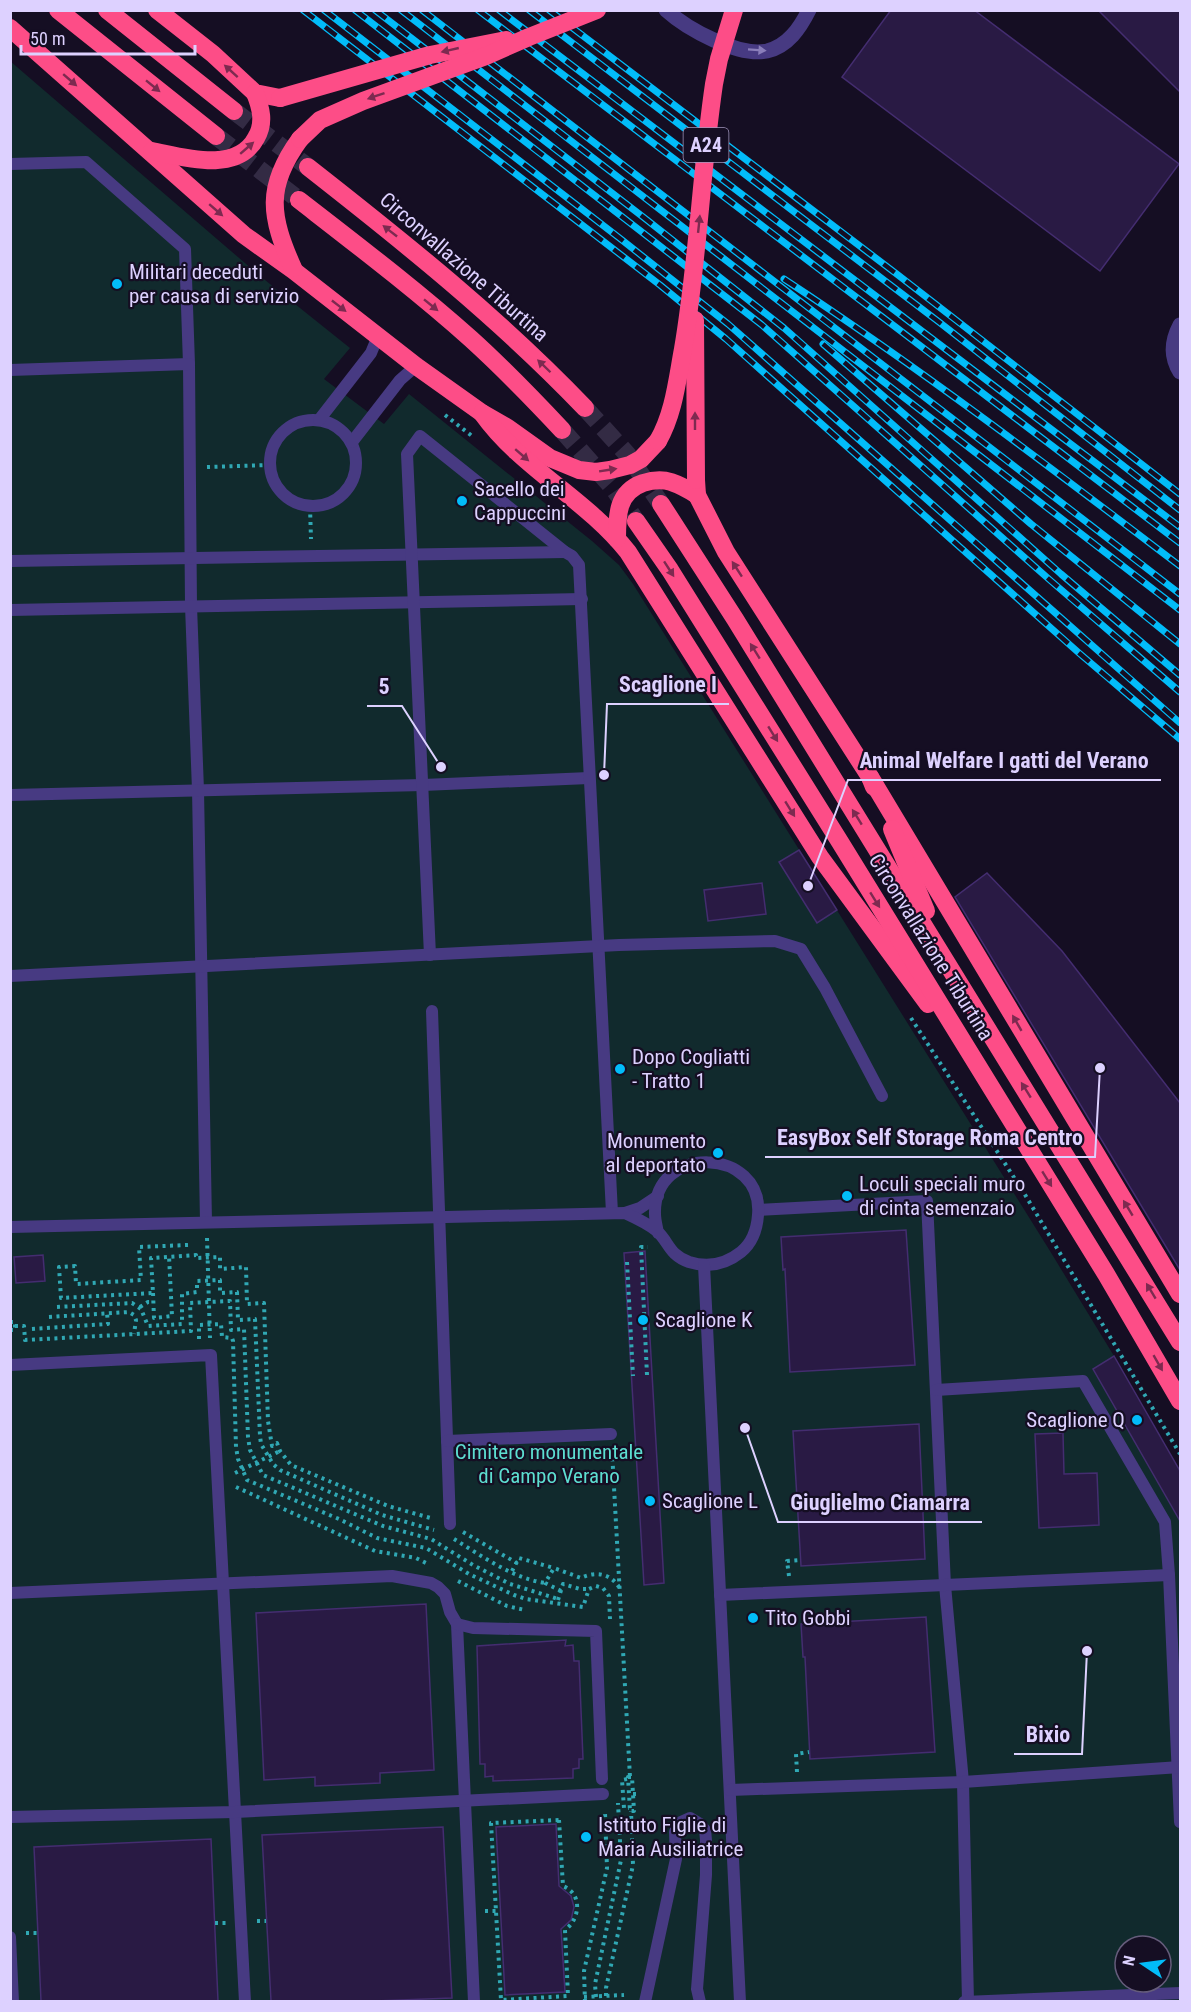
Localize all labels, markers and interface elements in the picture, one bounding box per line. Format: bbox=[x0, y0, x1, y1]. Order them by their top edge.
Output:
scale bar bbox=[21, 18, 195, 56]
text: 50 m bbox=[30, 28, 65, 49]
one-way arrow bbox=[747, 45, 766, 55]
one-way arrow bbox=[441, 46, 460, 55]
one-way arrow bbox=[224, 65, 239, 78]
one-way arrow bbox=[62, 74, 78, 87]
one-way arrow bbox=[146, 79, 161, 91]
one-way arrow bbox=[367, 91, 385, 101]
road number: A24 bbox=[684, 128, 728, 162]
one-way arrow bbox=[239, 141, 255, 154]
street label: Circonvallazione Tiburtina bbox=[375, 187, 553, 347]
one-way arrow bbox=[208, 203, 223, 216]
one-way arrow bbox=[694, 215, 704, 234]
one-way arrow bbox=[382, 225, 398, 238]
place label: Militari deceduti per causa di servizio bbox=[129, 260, 299, 308]
marker: Militari deceduti per causa di servizio bbox=[110, 277, 124, 291]
one-way arrow bbox=[424, 298, 439, 310]
one-way arrow bbox=[332, 300, 347, 312]
one-way arrow bbox=[537, 360, 551, 374]
one-way arrow bbox=[690, 412, 700, 431]
one-way arrow bbox=[514, 449, 530, 462]
one-way arrow bbox=[599, 465, 618, 474]
place label: Sacello dei Cappuccini bbox=[474, 477, 566, 525]
marker: Sacello dei Cappuccini bbox=[455, 494, 469, 508]
one-way arrow bbox=[663, 561, 674, 577]
one-way arrow bbox=[731, 561, 742, 577]
one-way arrow bbox=[749, 643, 760, 659]
callout: Scaglione I bbox=[607, 664, 729, 704]
callout: 5 bbox=[367, 666, 402, 706]
text: Scaglione I bbox=[619, 672, 717, 697]
text: 5 bbox=[378, 674, 390, 699]
one-way arrow bbox=[767, 726, 778, 742]
callout: Animal Welfare I gatti del Verano bbox=[848, 740, 1161, 780]
text: Animal Welfare I gatti del Verano bbox=[859, 748, 1149, 773]
one-way arrow bbox=[784, 801, 795, 817]
one-way arrow bbox=[852, 809, 863, 825]
street label: Circonvallazione Tiburtina bbox=[864, 849, 998, 1045]
one-way arrow bbox=[870, 892, 881, 908]
one-way arrow bbox=[1012, 1014, 1022, 1031]
place label: Dopo Cogliatti - Tratto 1 bbox=[632, 1045, 750, 1093]
marker: Dopo Cogliatti - Tratto 1 bbox=[613, 1062, 627, 1076]
one-way arrow bbox=[1021, 1082, 1032, 1098]
callout: EasyBox Self Storage Roma Centro bbox=[765, 1117, 1095, 1157]
text: EasyBox Self Storage Roma Centro bbox=[777, 1125, 1083, 1150]
place label: Monumento al deportato bbox=[605, 1129, 706, 1177]
marker: Monumento al deportato bbox=[711, 1146, 725, 1160]
one-way arrow bbox=[1041, 1170, 1052, 1187]
place label: Loculi speciali muro di cinta semenzaio bbox=[859, 1172, 1025, 1220]
marker: Loculi speciali muro di cinta semenzaio bbox=[840, 1189, 854, 1203]
one-way arrow bbox=[1123, 1200, 1134, 1216]
one-way arrow bbox=[1145, 1283, 1156, 1299]
place label: Scaglione K bbox=[655, 1308, 753, 1332]
marker: Scaglione K bbox=[636, 1313, 650, 1327]
one-way arrow bbox=[1153, 1355, 1164, 1371]
place label: Scaglione Q bbox=[1026, 1408, 1125, 1432]
marker: Scaglione Q bbox=[1130, 1413, 1144, 1427]
park label: Cimitero monumentale di Campo Verano bbox=[455, 1440, 643, 1488]
callout: Giuglielmo Ciamarra bbox=[778, 1482, 982, 1522]
place label: Scaglione L bbox=[662, 1489, 758, 1513]
text: Giuglielmo Ciamarra bbox=[790, 1490, 970, 1515]
marker: Scaglione L bbox=[643, 1494, 657, 1508]
place label: Tito Gobbi bbox=[765, 1606, 851, 1630]
marker: Tito Gobbi bbox=[746, 1611, 760, 1625]
callout: Bixio bbox=[1014, 1714, 1082, 1754]
text: Bixio bbox=[1026, 1722, 1070, 1747]
place label: Istituto Figlie di Maria Ausiliatrice bbox=[598, 1813, 743, 1861]
marker: Istituto Figlie di Maria Ausiliatrice bbox=[579, 1830, 593, 1844]
north arrow bbox=[1113, 1934, 1173, 1994]
text: N bbox=[1119, 1954, 1139, 1968]

